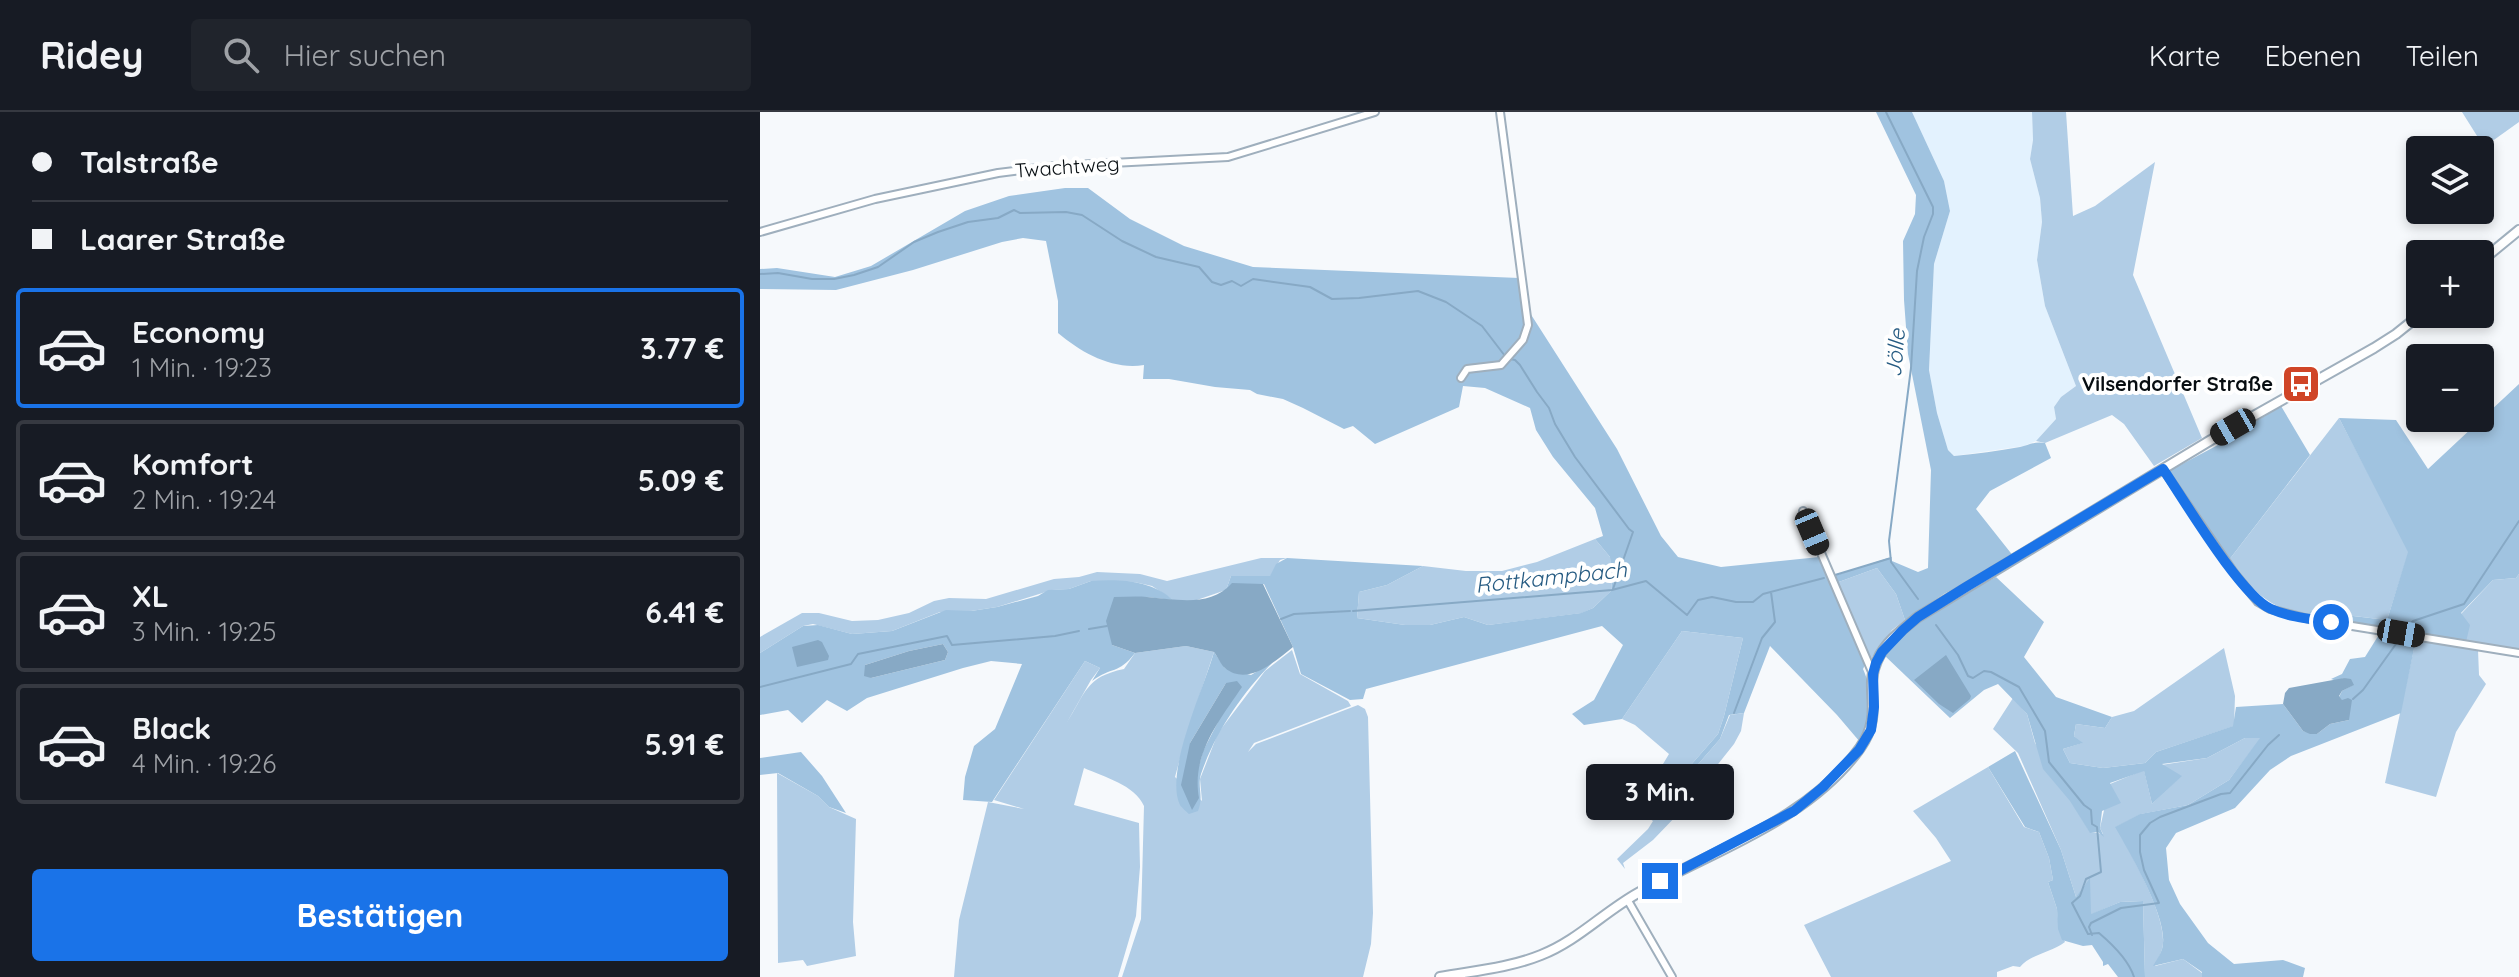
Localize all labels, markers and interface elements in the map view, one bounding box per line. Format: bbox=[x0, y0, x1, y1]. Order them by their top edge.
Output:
search box bbox=[191, 19, 751, 91]
text: Ridey bbox=[40, 31, 143, 79]
icon: search bbox=[219, 33, 263, 77]
text: Hier suchen bbox=[283, 36, 446, 74]
text: Karte bbox=[2149, 38, 2221, 73]
text: Ebenen bbox=[2265, 38, 2361, 73]
text: Teilen bbox=[2405, 38, 2479, 73]
map controls bbox=[2406, 136, 2494, 432]
button: layers bbox=[2406, 136, 2494, 224]
text: Talstraße bbox=[80, 143, 219, 181]
street label: Twachtweg bbox=[1014, 150, 1120, 183]
text: Laarer Straße bbox=[80, 220, 286, 258]
button: + bbox=[2406, 240, 2494, 328]
icon: car bbox=[36, 312, 108, 384]
text: Economy bbox=[132, 313, 265, 351]
water label: Jölle bbox=[1879, 326, 1911, 378]
text: 3.77 € bbox=[640, 329, 724, 367]
button: − bbox=[2406, 344, 2494, 432]
text: 1 Min. · 19:23 bbox=[132, 351, 272, 384]
bus stop icon: Vilsendorfer Straße bbox=[2280, 363, 2322, 405]
place label: Vilsendorfer Straße bbox=[2082, 371, 2273, 396]
car bbox=[2206, 405, 2260, 449]
icon: car bbox=[36, 444, 108, 516]
text: Komfort bbox=[132, 445, 254, 483]
text: 5.09 € bbox=[638, 461, 724, 499]
text: 2 Min. · 19:24 bbox=[132, 483, 276, 516]
car bbox=[1792, 505, 1832, 559]
water label: Rottkampbach bbox=[1474, 555, 1628, 599]
icon: car bbox=[36, 576, 108, 648]
text: XL bbox=[132, 577, 169, 615]
text: 6.41 € bbox=[645, 593, 724, 631]
route start bbox=[2313, 604, 2349, 640]
text: 3 Min. · 19:25 bbox=[132, 615, 276, 648]
car bbox=[2375, 617, 2427, 649]
icon: car bbox=[36, 708, 108, 780]
text: Black bbox=[132, 709, 211, 747]
text: 5.91 € bbox=[645, 725, 724, 763]
text: 4 Min. · 19:26 bbox=[132, 747, 276, 780]
callout: 3 Min. bbox=[1586, 765, 1734, 821]
text: 3 Min. bbox=[1625, 775, 1695, 808]
route end bbox=[1642, 863, 1678, 899]
button: Bestätigen bbox=[32, 869, 728, 961]

